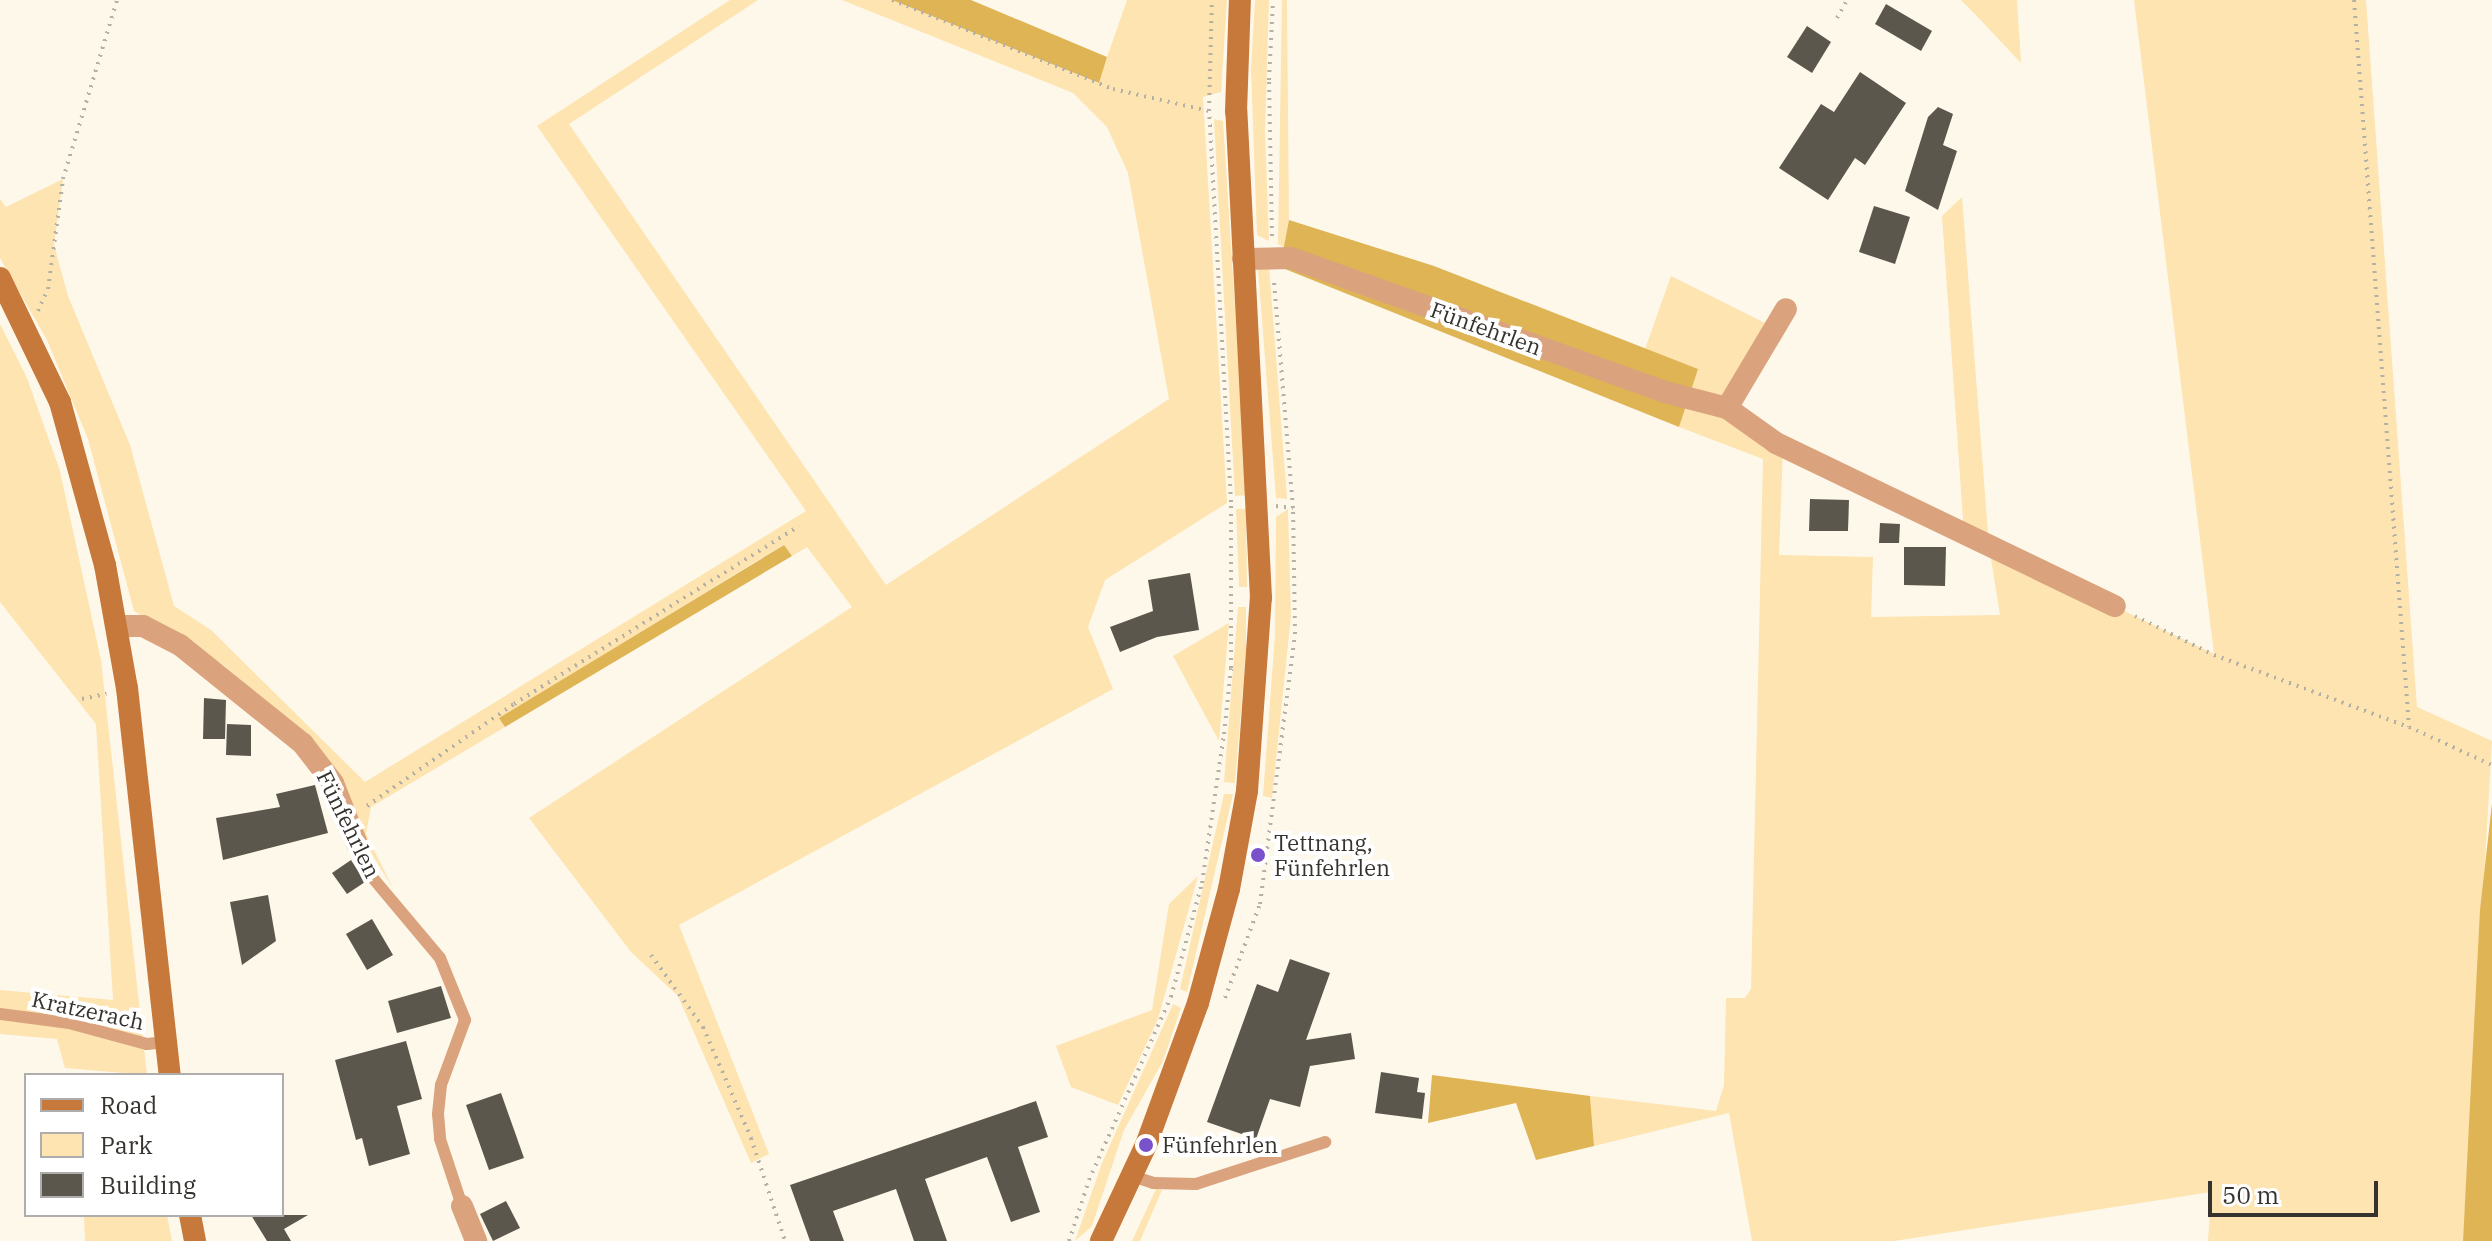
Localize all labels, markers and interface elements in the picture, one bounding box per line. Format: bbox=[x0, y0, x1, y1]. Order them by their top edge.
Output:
street label: Fünfehrlen bbox=[1427, 296, 1545, 360]
street label: Fünfehrlen bbox=[312, 766, 386, 882]
place label: Tettnang, Fünfehrlen bbox=[1274, 829, 1390, 880]
marker: Tettnang, Fünfehrlen bbox=[1249, 846, 1267, 864]
street label: Kratzerach bbox=[29, 985, 147, 1035]
legend bbox=[24, 1073, 284, 1217]
text: Road bbox=[100, 1089, 157, 1121]
text: Park bbox=[100, 1129, 152, 1161]
place label: Fünfehrlen bbox=[1162, 1132, 1278, 1158]
marker: Fünfehrlen bbox=[1137, 1136, 1155, 1154]
scale bar bbox=[2212, 1165, 2382, 1215]
text: Building bbox=[100, 1169, 196, 1201]
text: 50 m bbox=[2222, 1179, 2279, 1211]

